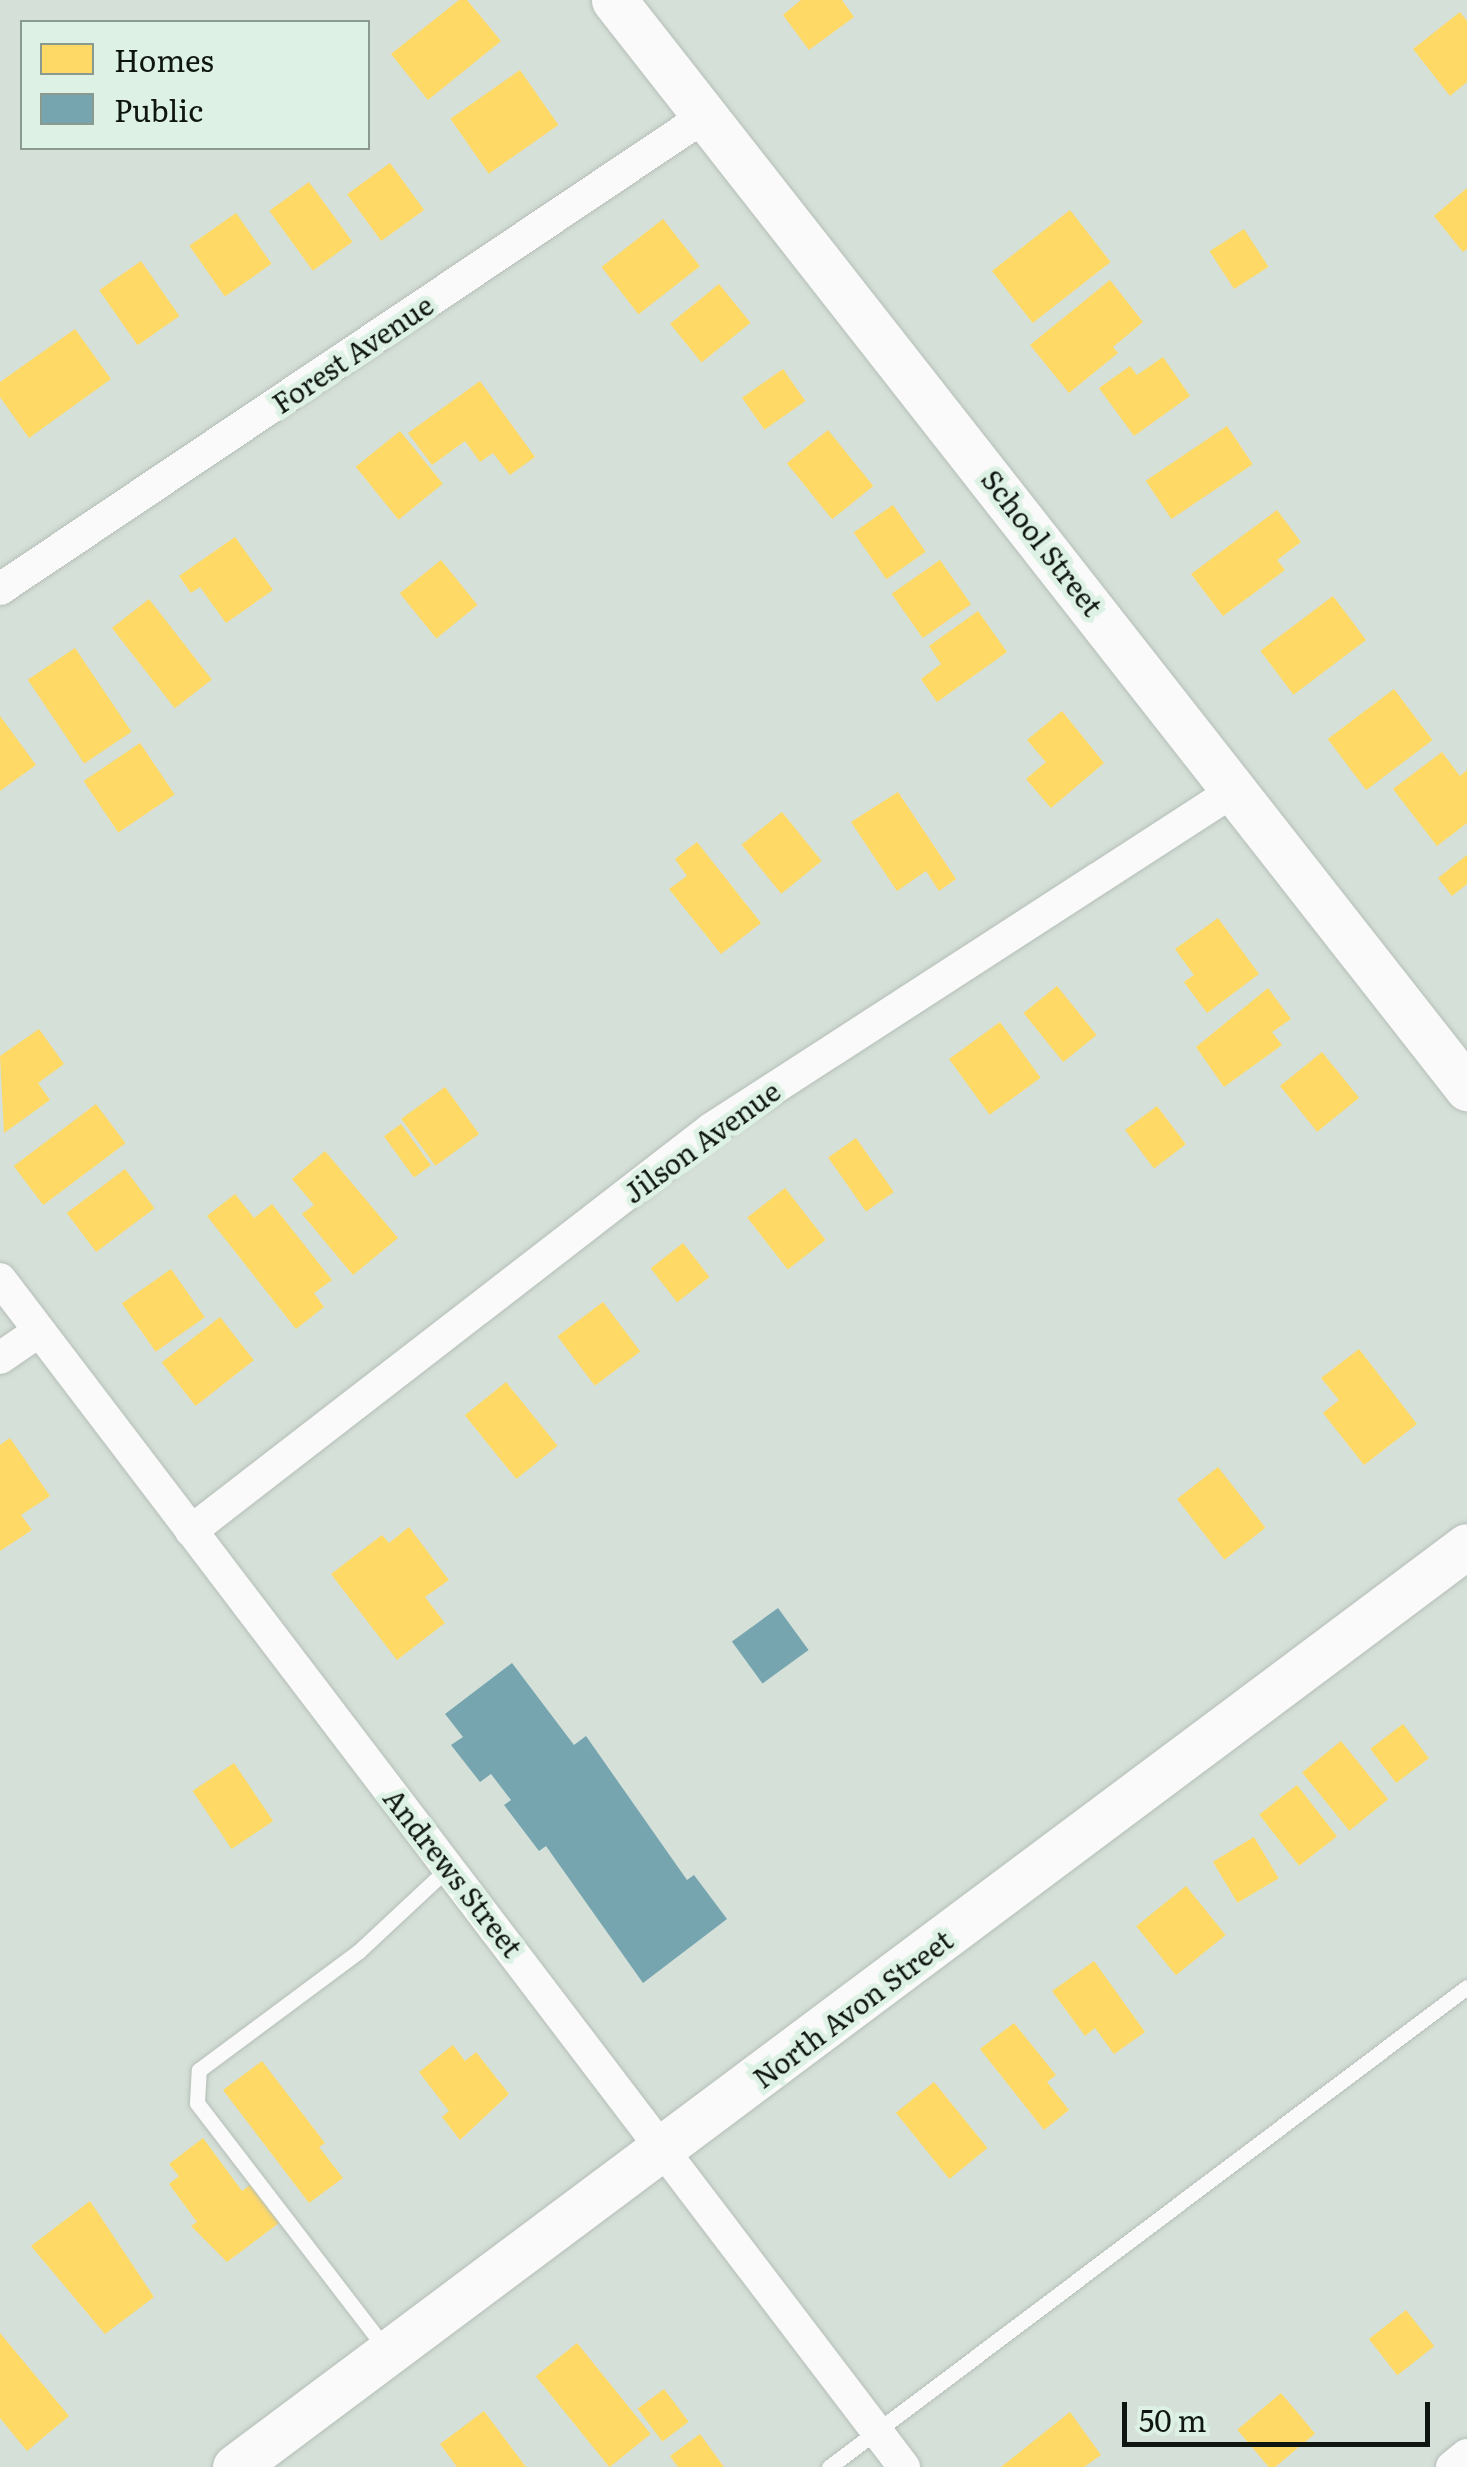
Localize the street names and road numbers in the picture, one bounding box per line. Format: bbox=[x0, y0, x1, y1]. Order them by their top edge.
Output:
street label: Forest Avenue bbox=[265, 287, 439, 419]
street label: School Street bbox=[975, 462, 1111, 622]
street label: Jilson Avenue bbox=[616, 1073, 786, 1209]
street label: Andrews Street bbox=[378, 1781, 530, 1963]
street label: North Avon Street bbox=[746, 1922, 958, 2094]

